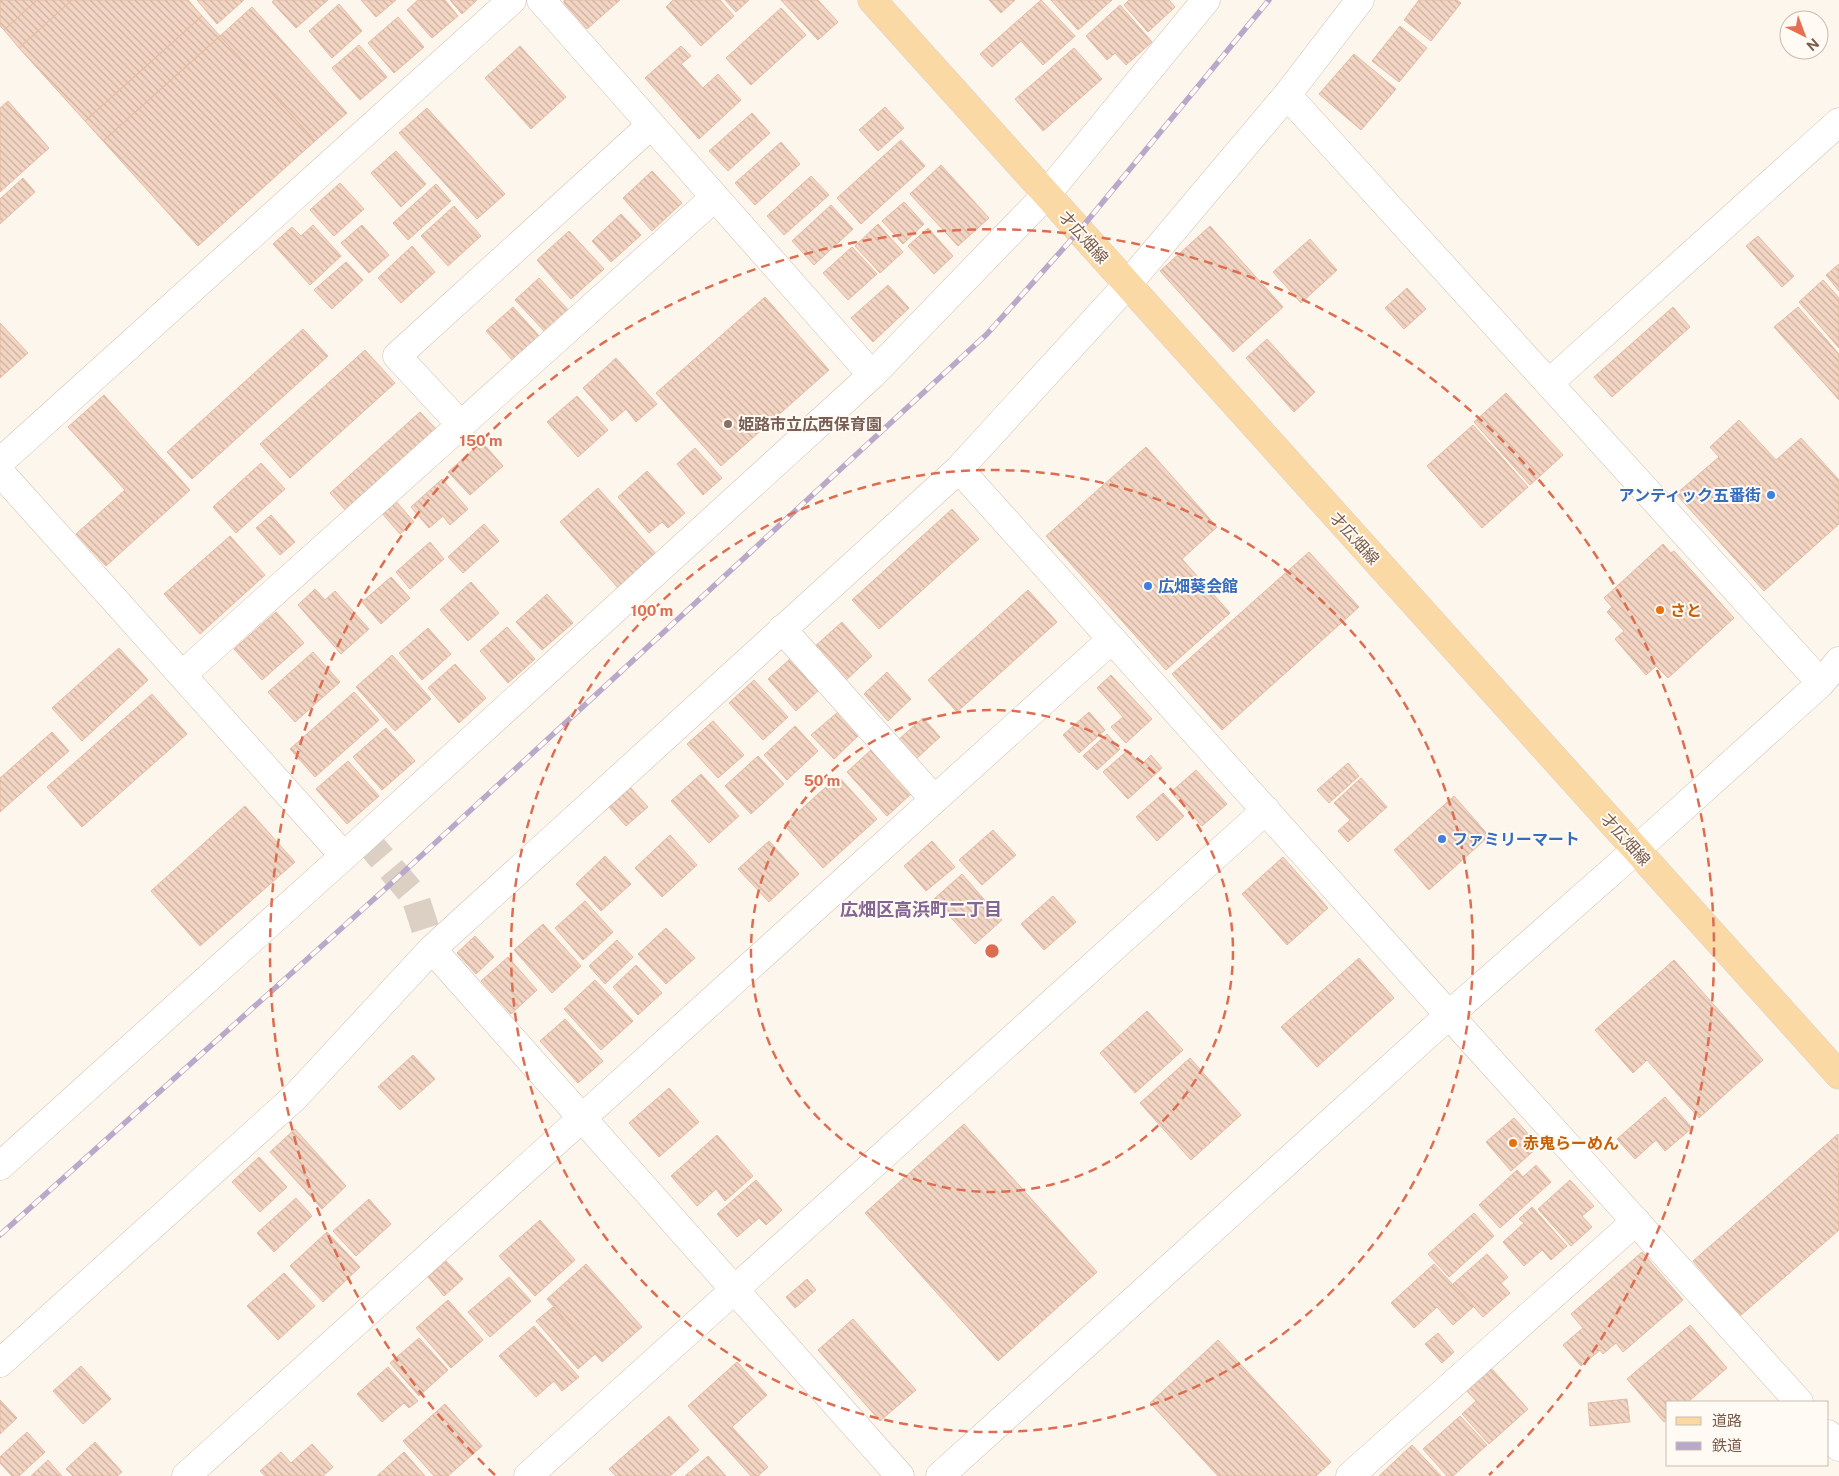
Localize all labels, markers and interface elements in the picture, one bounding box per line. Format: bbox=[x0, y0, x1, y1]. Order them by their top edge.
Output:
north arrow bbox=[1779, 10, 1829, 60]
text: N bbox=[1803, 35, 1822, 54]
street label: 才広畑線 bbox=[1055, 207, 1112, 267]
place label: 姫路市立広西保育園 bbox=[738, 415, 882, 434]
marker: 姫路市立広西保育園 bbox=[722, 418, 734, 430]
text: 150 m bbox=[459, 432, 503, 449]
place label: アンティック五番街 bbox=[1619, 486, 1761, 505]
marker: アンティック五番街 bbox=[1765, 489, 1777, 501]
street label: 才広畑線 bbox=[1326, 508, 1383, 568]
place label: 広畑葵会館 bbox=[1158, 577, 1238, 596]
marker: 広畑葵会館 bbox=[1142, 580, 1154, 592]
place label: さと bbox=[1670, 601, 1702, 620]
text: 100 m bbox=[631, 602, 673, 619]
marker: さと bbox=[1654, 604, 1666, 616]
text: 50 m bbox=[804, 772, 840, 789]
street label: 才広畑線 bbox=[1597, 809, 1654, 869]
place label: ファミリーマート bbox=[1452, 830, 1580, 849]
marker: ファミリーマート bbox=[1436, 833, 1448, 845]
district label: 広畑区高浜町二丁目 bbox=[840, 899, 1002, 920]
centre of rings bbox=[983, 942, 1001, 960]
place label: 赤鬼らーめん bbox=[1523, 1134, 1619, 1153]
marker: 赤鬼らーめん bbox=[1507, 1137, 1519, 1149]
legend bbox=[1666, 1401, 1829, 1466]
text: 道路 bbox=[1712, 1412, 1742, 1429]
text: 鉄道 bbox=[1712, 1437, 1742, 1454]

